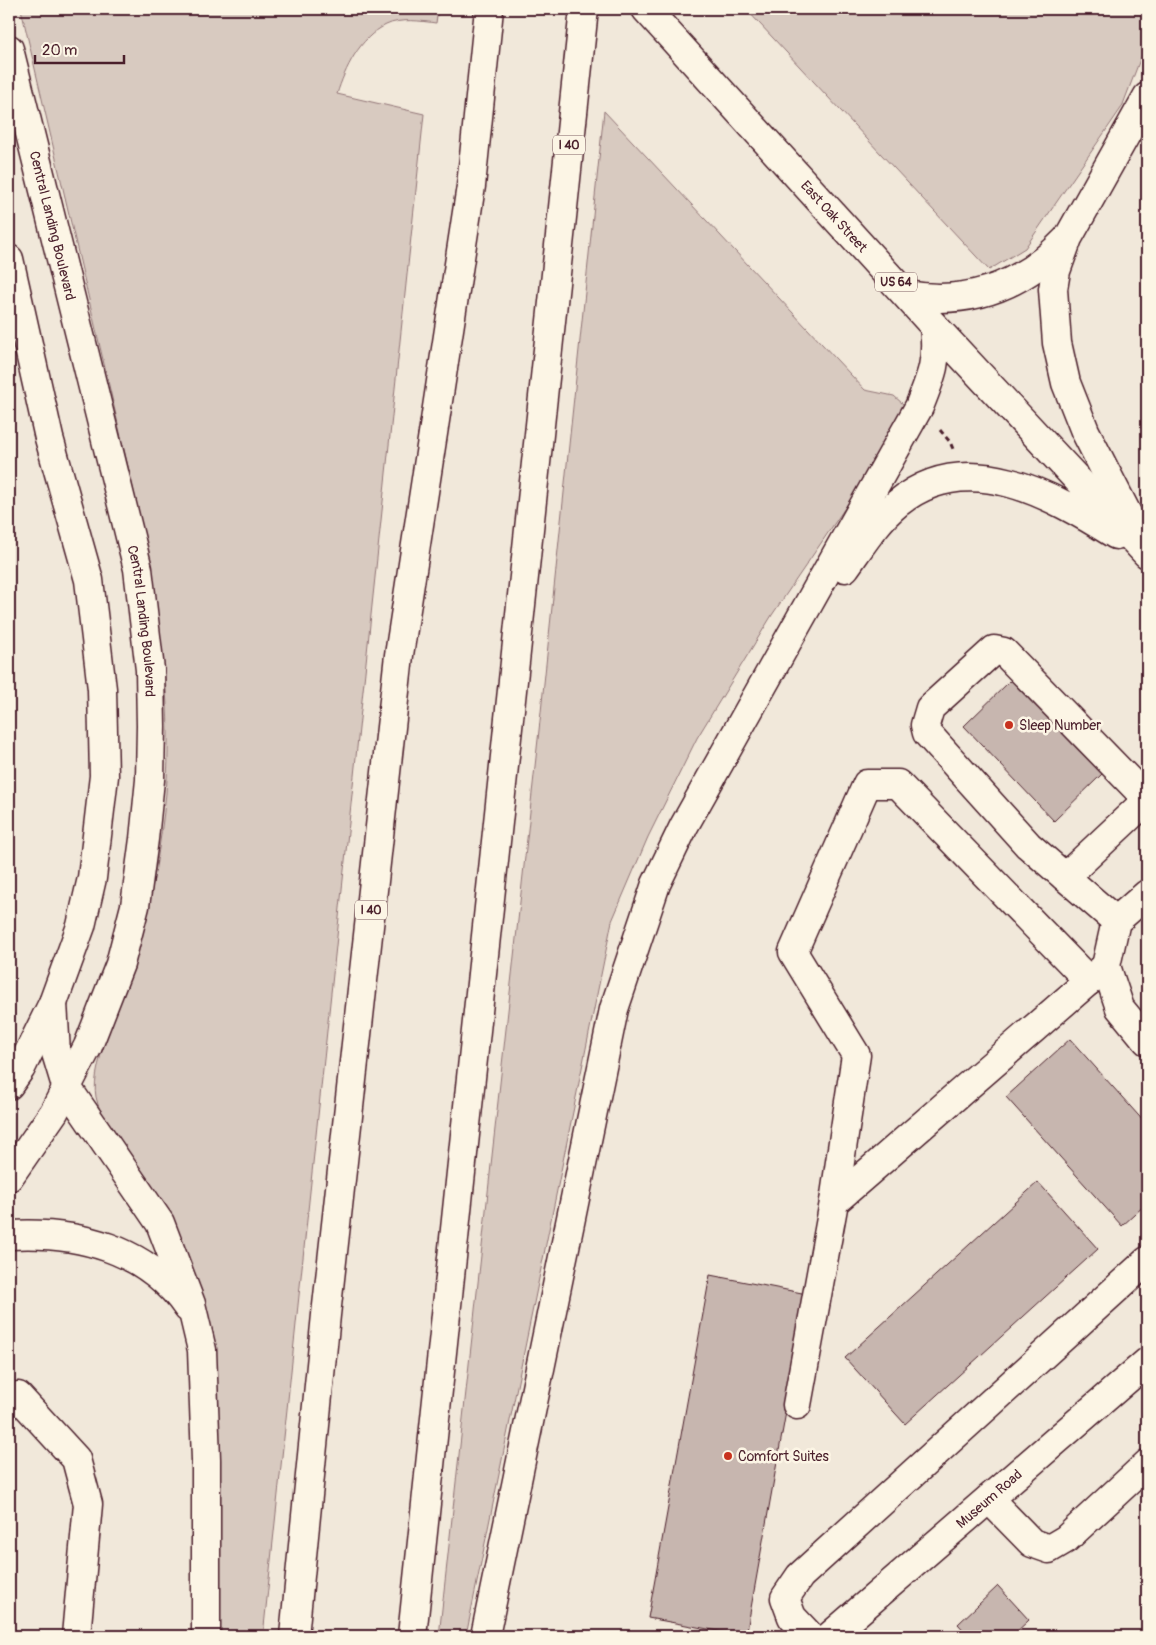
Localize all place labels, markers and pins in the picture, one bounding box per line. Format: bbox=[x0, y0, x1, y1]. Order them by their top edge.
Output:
place label: Sleep Number bbox=[1019, 717, 1101, 734]
marker: Sleep Number bbox=[1003, 719, 1015, 731]
place label: Comfort Suites bbox=[738, 1448, 829, 1465]
marker: Comfort Suites bbox=[722, 1450, 734, 1462]

